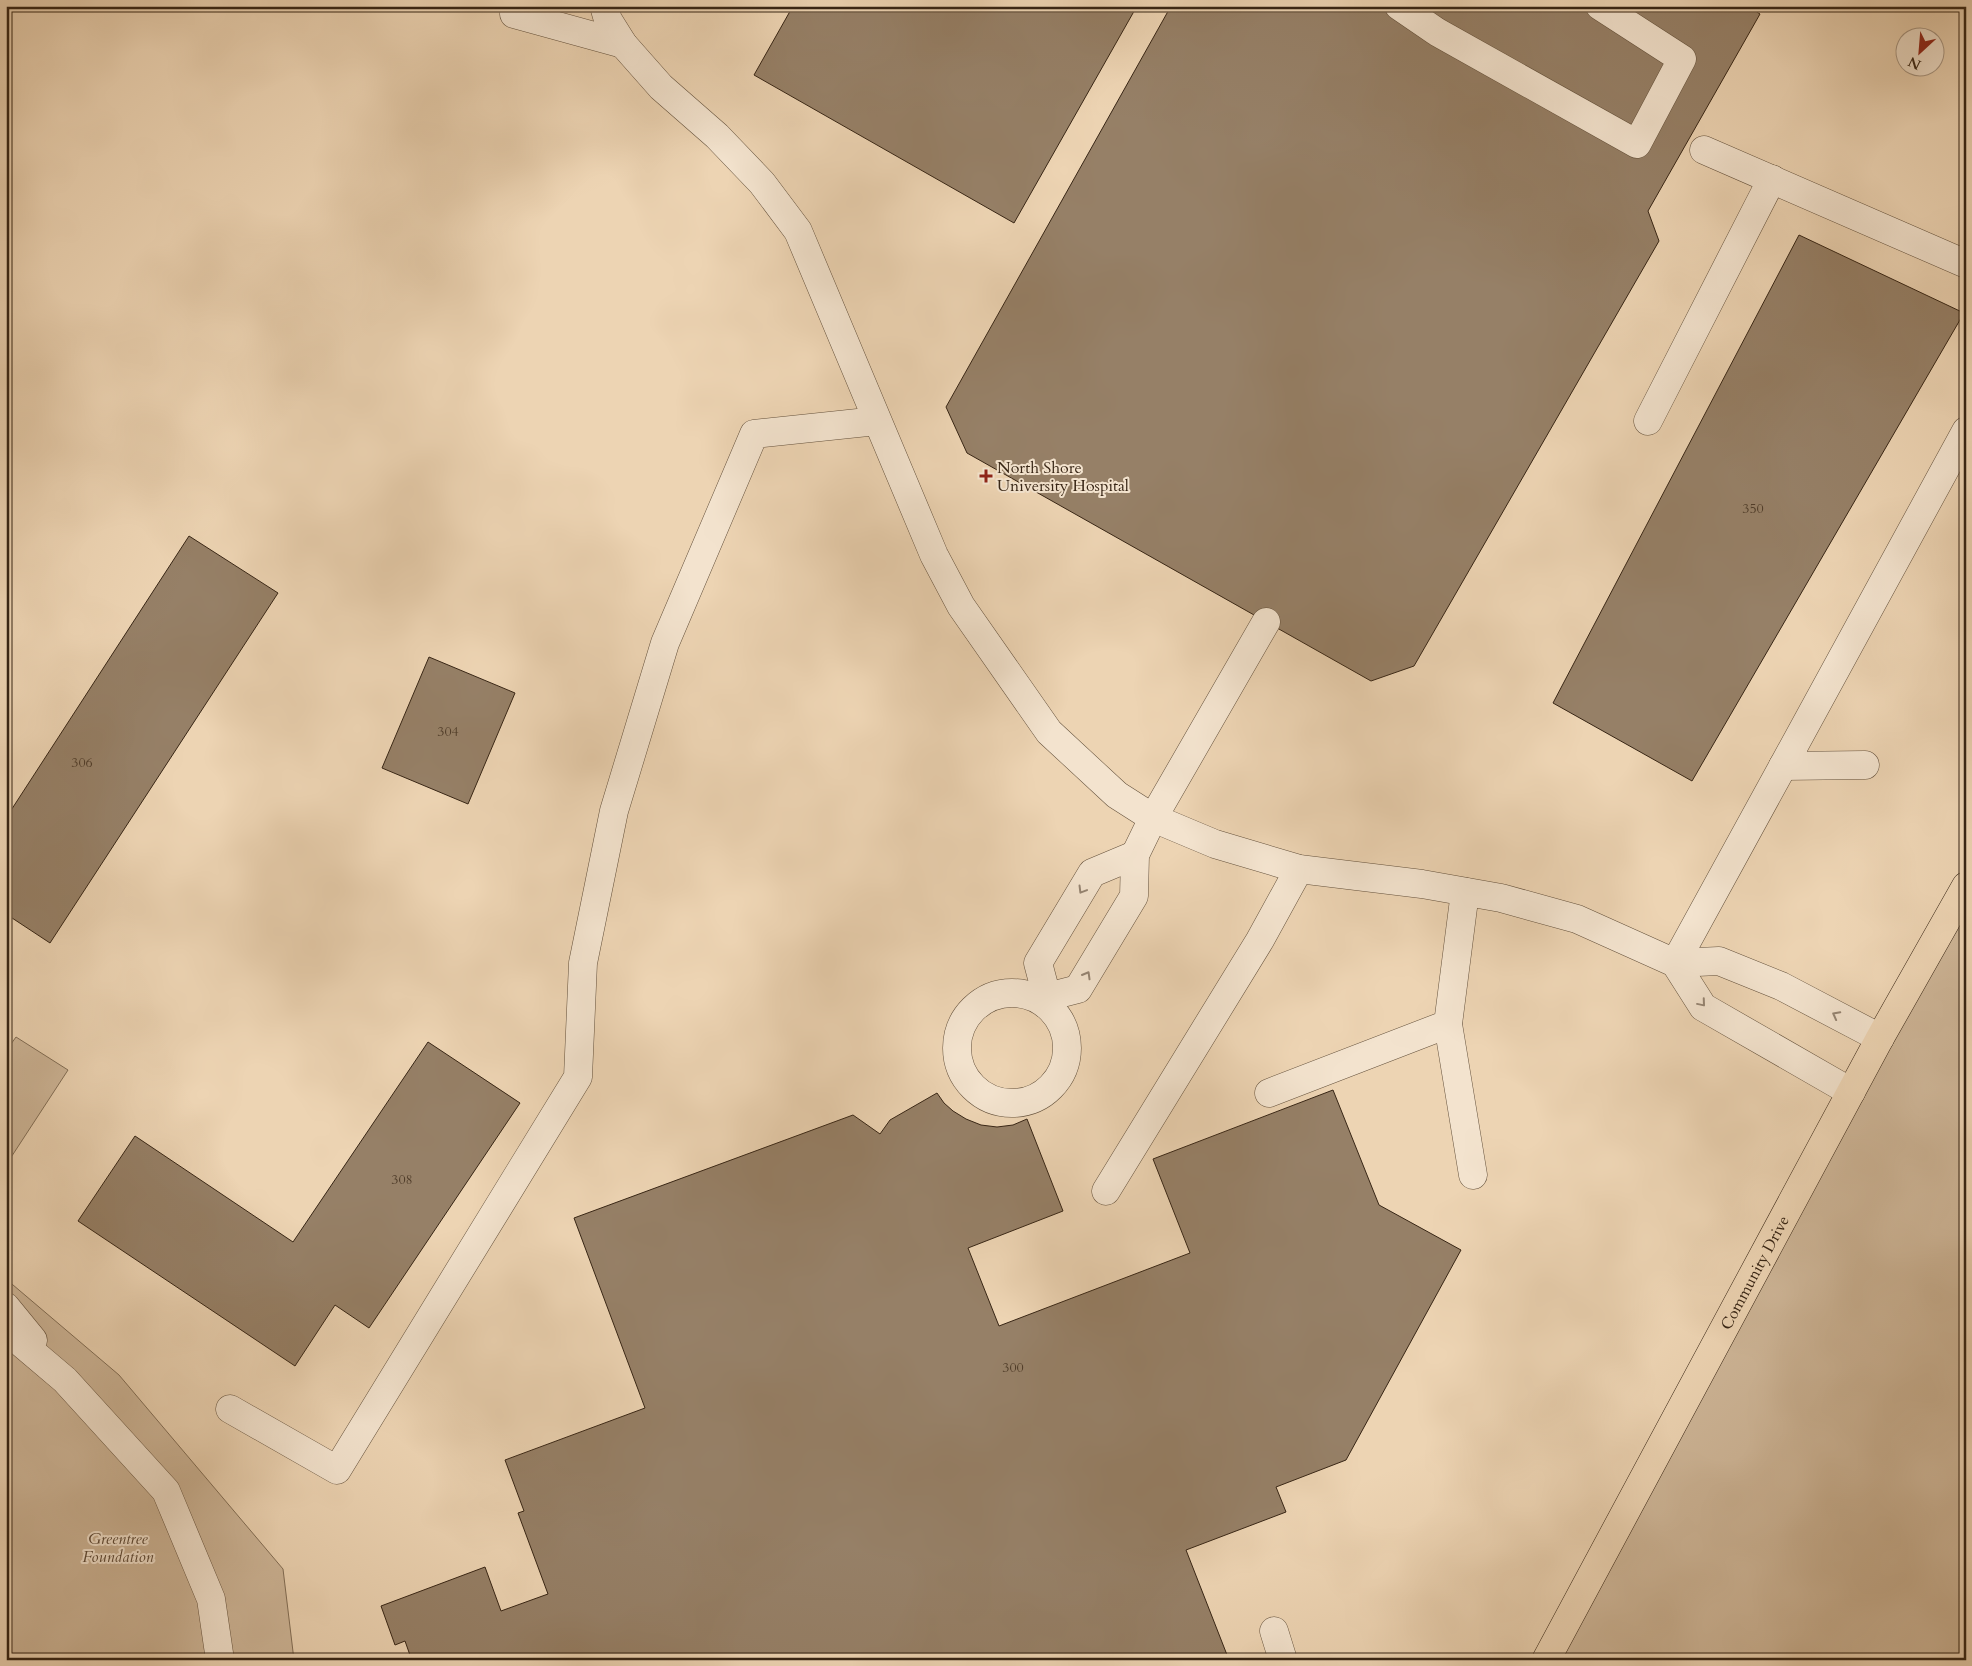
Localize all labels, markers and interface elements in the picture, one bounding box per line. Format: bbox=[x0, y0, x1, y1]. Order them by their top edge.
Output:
north arrow bbox=[1894, 28, 1944, 78]
text: N bbox=[1905, 52, 1924, 74]
place label: North Shore University Hospital bbox=[997, 457, 1129, 497]
marker: North Shore University Hospital bbox=[979, 469, 993, 483]
house number: 350 bbox=[1742, 499, 1764, 518]
house number: 304 bbox=[437, 722, 459, 741]
house number: 306 bbox=[71, 753, 93, 772]
one-way arrow bbox=[1078, 885, 1088, 894]
one-way arrow bbox=[1080, 971, 1090, 980]
one-way arrow bbox=[1697, 997, 1706, 1006]
one-way arrow bbox=[1833, 1011, 1842, 1021]
house number: 308 bbox=[391, 1170, 413, 1189]
street label: Community Drive bbox=[1715, 1212, 1795, 1334]
house number: 300 bbox=[1002, 1358, 1024, 1377]
park label: Greentree Foundation bbox=[83, 1528, 154, 1568]

